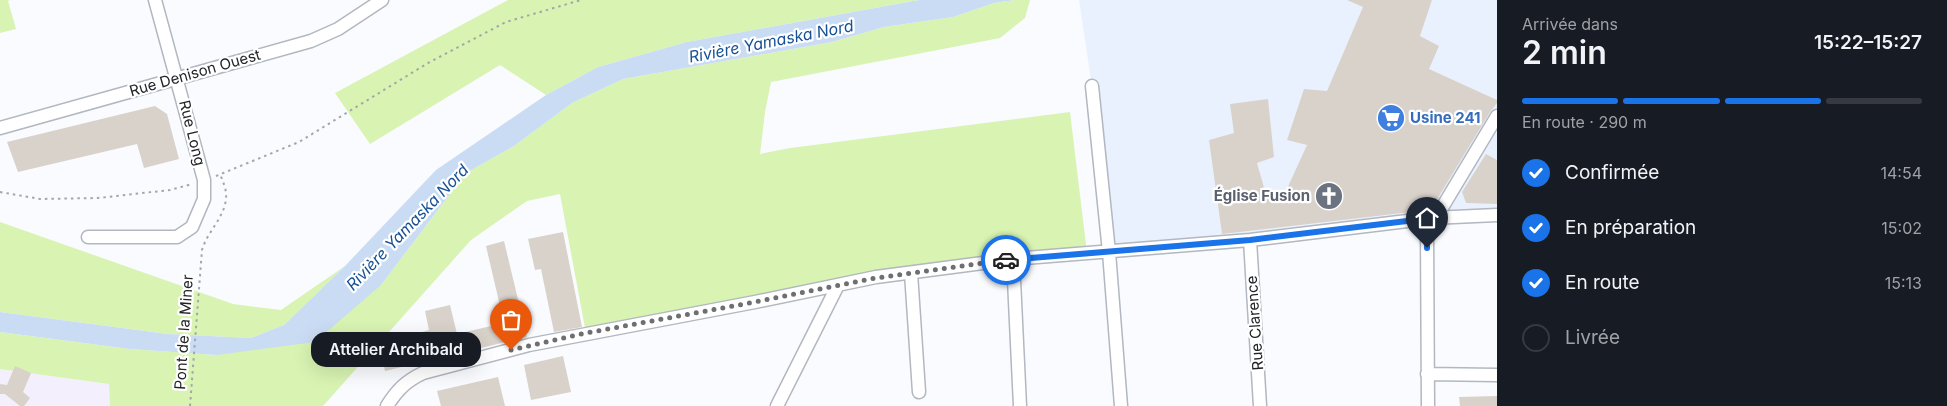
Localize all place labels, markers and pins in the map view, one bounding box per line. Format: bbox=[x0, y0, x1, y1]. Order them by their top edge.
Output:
supermarket icon: Usine 241 bbox=[1376, 103, 1406, 133]
place label: Usine 241 bbox=[1410, 108, 1481, 127]
church icon: Église Fusion bbox=[1314, 181, 1344, 211]
place label: Église Fusion bbox=[1214, 186, 1310, 205]
pin bbox=[1406, 197, 1448, 248]
pin bbox=[490, 299, 532, 350]
callout: Attelier Archibald bbox=[311, 332, 481, 368]

